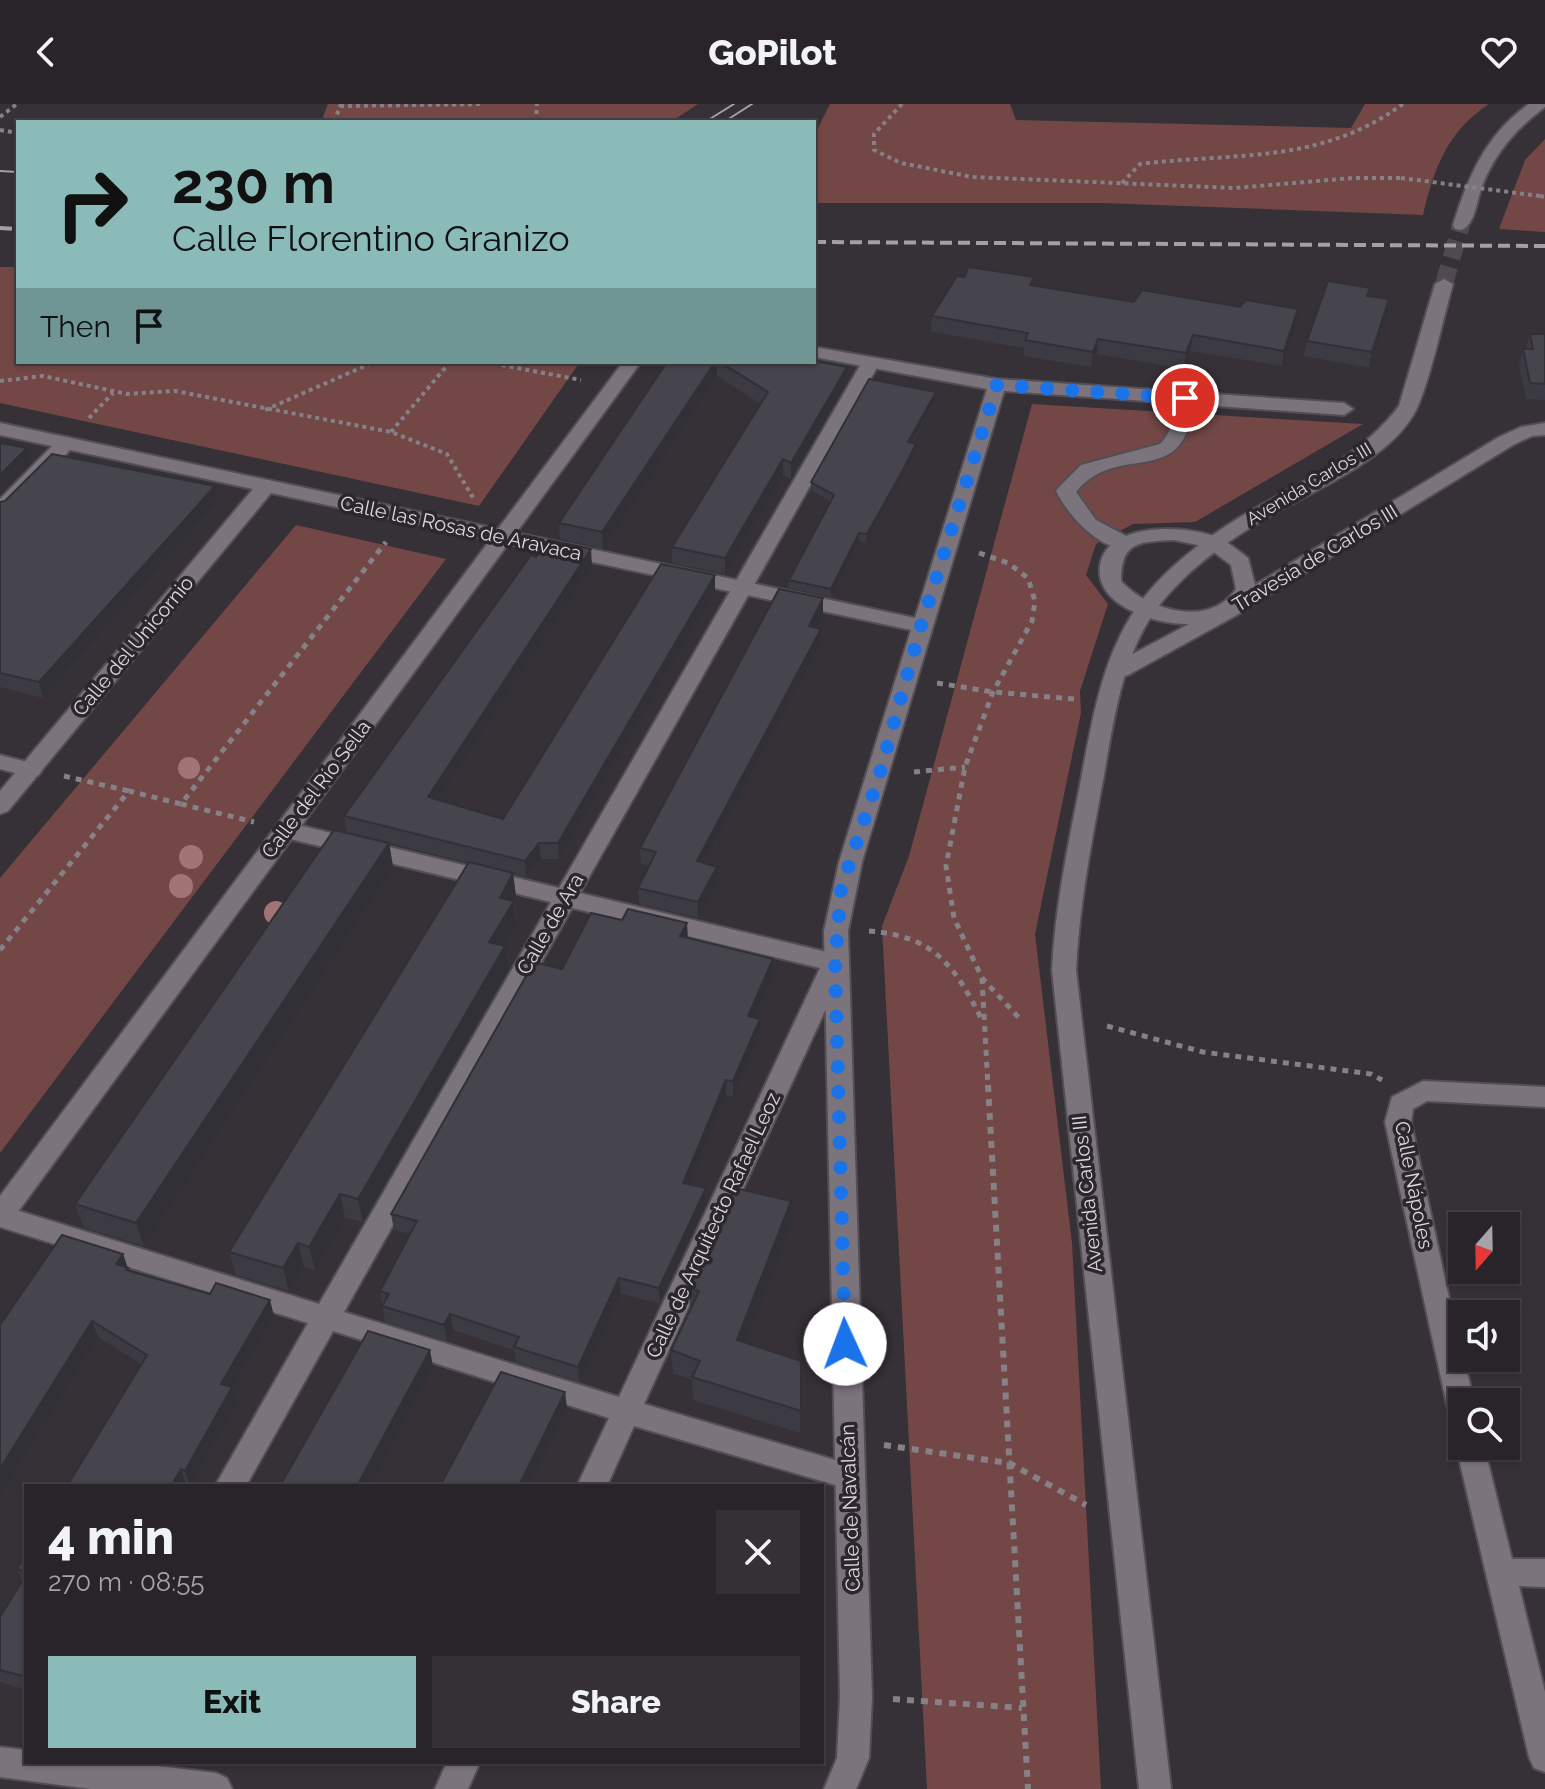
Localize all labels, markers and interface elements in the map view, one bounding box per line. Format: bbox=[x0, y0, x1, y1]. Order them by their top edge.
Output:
icon: back bbox=[24, 30, 68, 74]
icon: heart bbox=[1477, 30, 1521, 74]
text: GoPilot bbox=[708, 31, 837, 73]
text: 230 m bbox=[172, 150, 335, 216]
icon: right bbox=[40, 152, 144, 256]
text: Calle Florentino Granizo bbox=[172, 217, 570, 259]
icon: arrive bbox=[127, 304, 171, 348]
text: Then bbox=[40, 309, 111, 344]
pin bbox=[1151, 364, 1219, 432]
icon: arrive bbox=[1163, 376, 1207, 420]
street label: Avenida Carlos III bbox=[1242, 438, 1375, 529]
street label: Calle las Rosas de Aravaca bbox=[338, 491, 584, 565]
street label: Travesía de Carlos III bbox=[1228, 499, 1402, 617]
street label: Calle del Unicornio bbox=[68, 571, 199, 721]
street label: Calle del Río Sella bbox=[256, 715, 376, 863]
street label: Calle de Ara bbox=[512, 869, 588, 979]
street label: Calle de Arquitecto Rafael Leoz bbox=[641, 1088, 785, 1362]
street label: Avenida Carlos III bbox=[1067, 1114, 1107, 1274]
street label: Calle Nápoles bbox=[1390, 1119, 1438, 1251]
north arrow bbox=[1448, 1212, 1520, 1284]
map controls bbox=[1448, 1212, 1520, 1460]
button: sound bbox=[1448, 1300, 1520, 1372]
position arrow bbox=[803, 1302, 887, 1386]
button: search bbox=[1448, 1388, 1520, 1460]
street label: Calle de Navalcán bbox=[835, 1424, 865, 1592]
text: 4 min bbox=[48, 1509, 174, 1565]
button: close bbox=[716, 1510, 800, 1594]
text: 270 m · 08:55 bbox=[48, 1567, 205, 1597]
button: Exit bbox=[48, 1656, 416, 1748]
button: Share bbox=[432, 1656, 800, 1748]

